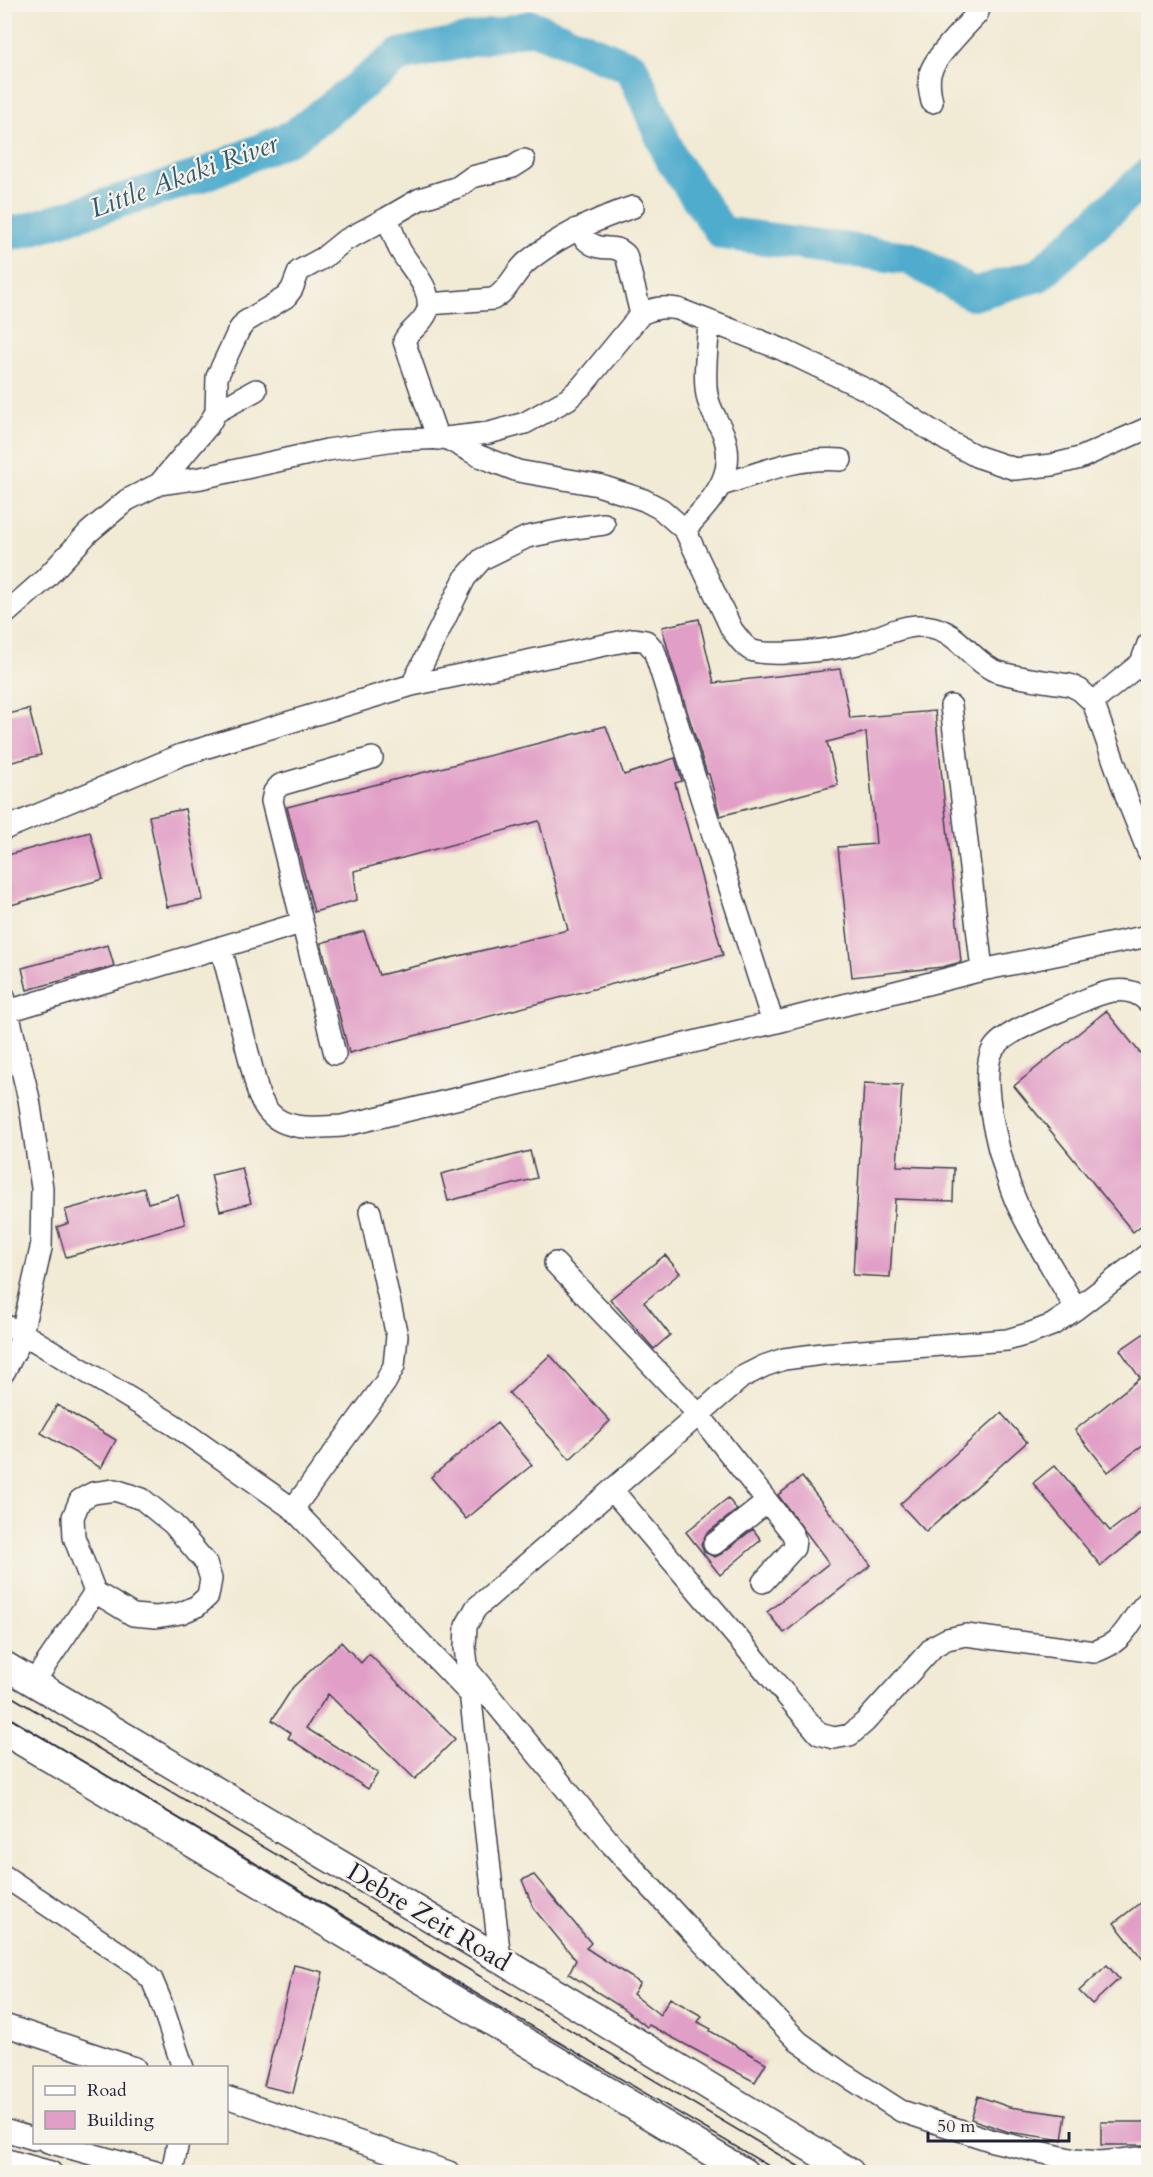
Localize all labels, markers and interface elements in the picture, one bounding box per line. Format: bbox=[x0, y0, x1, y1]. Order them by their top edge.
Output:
water label: Little Akaki River bbox=[85, 124, 284, 227]
street label: Debre Zeit Road bbox=[341, 1854, 518, 1980]
legend bbox=[33, 2066, 228, 2144]
text: Road bbox=[87, 2078, 127, 2103]
scale bar bbox=[928, 2105, 1069, 2143]
text: Building bbox=[87, 2108, 155, 2133]
text: 50 m bbox=[937, 2114, 976, 2139]

